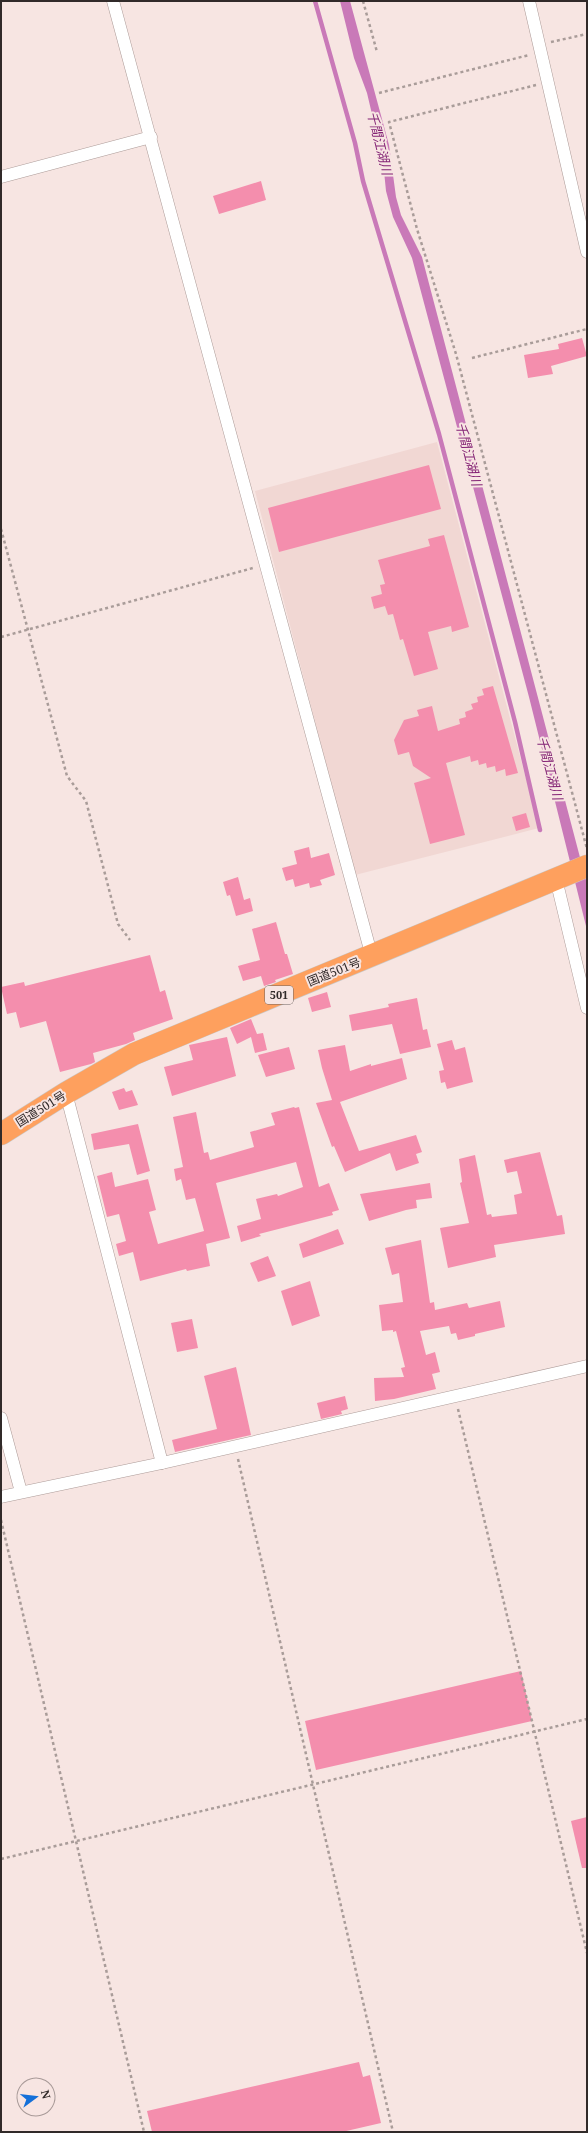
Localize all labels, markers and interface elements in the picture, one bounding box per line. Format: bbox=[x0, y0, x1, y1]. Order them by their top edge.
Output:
water label: 千間江湖川 bbox=[363, 109, 397, 179]
water label: 千間江湖川 bbox=[452, 420, 487, 490]
water label: 千間江湖川 bbox=[533, 734, 568, 804]
street label: 国道501号 bbox=[305, 953, 363, 990]
road number: 501 bbox=[265, 986, 293, 1004]
street label: 国道501号 bbox=[12, 1086, 69, 1131]
north arrow bbox=[16, 2077, 56, 2117]
text: N bbox=[38, 2088, 55, 2101]

